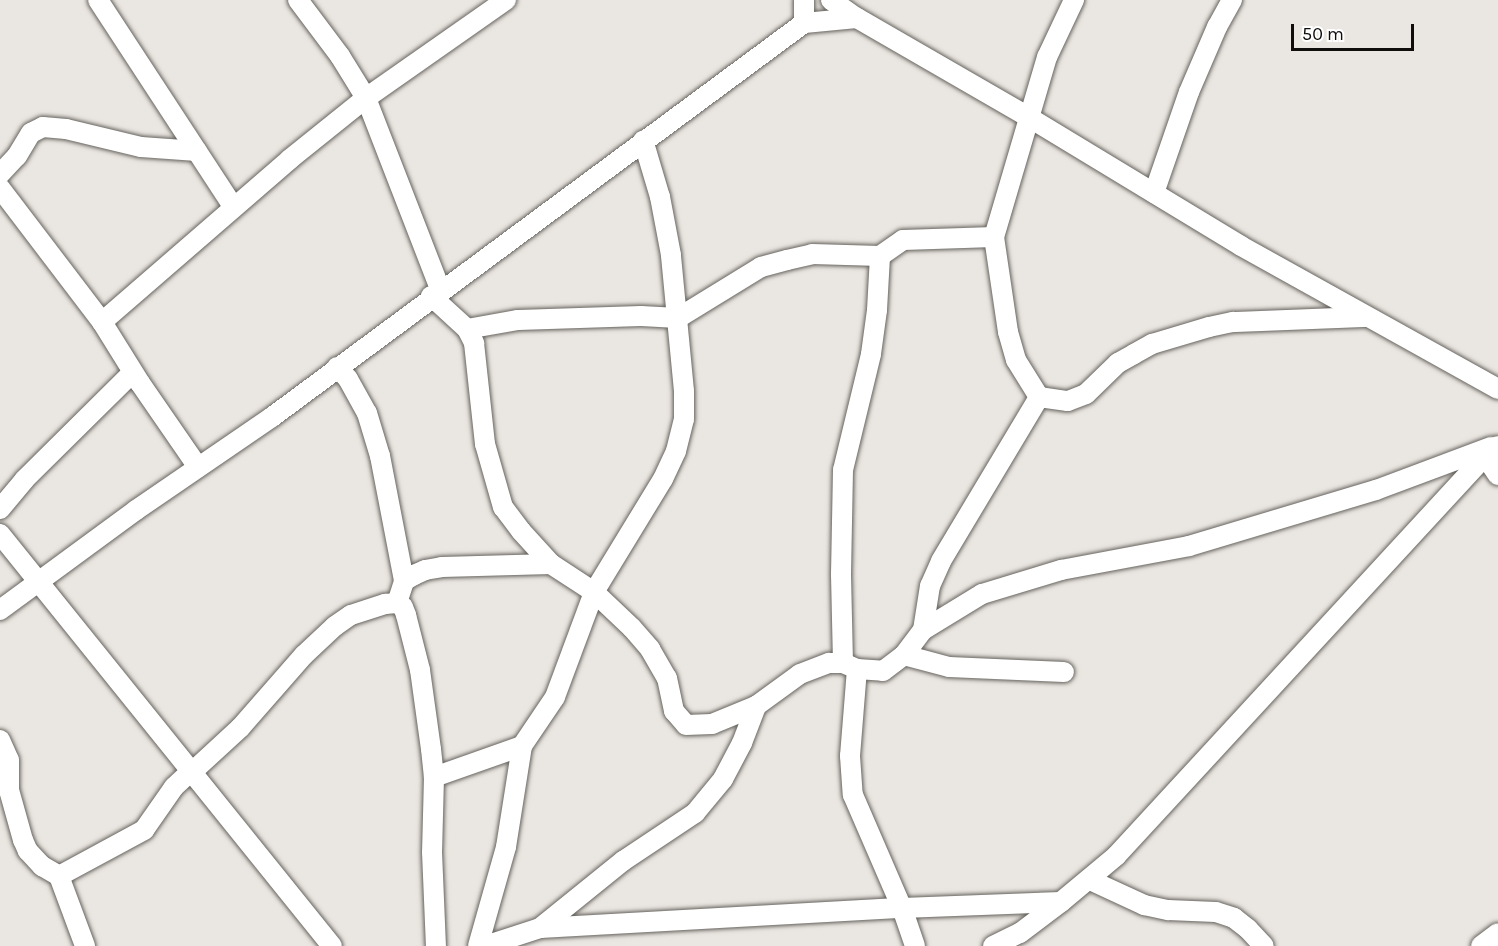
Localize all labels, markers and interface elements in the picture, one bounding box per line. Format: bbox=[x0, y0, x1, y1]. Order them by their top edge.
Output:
scale bar bbox=[1294, 12, 1417, 50]
text: 50 m bbox=[1302, 23, 1344, 45]

